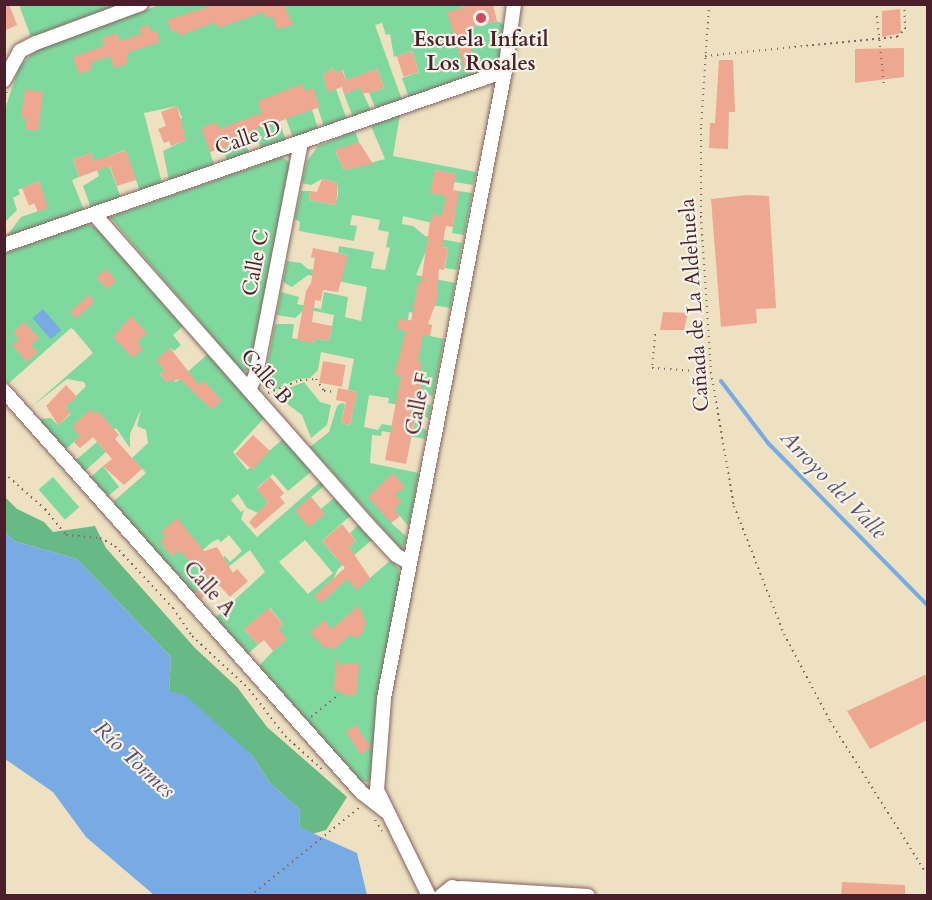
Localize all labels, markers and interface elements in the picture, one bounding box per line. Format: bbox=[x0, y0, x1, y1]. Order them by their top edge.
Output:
marker: Escuela Infatil Los Rosales bbox=[474, 11, 488, 25]
place label: Escuela Infatil Los Rosales bbox=[413, 27, 549, 77]
street label: Calle D bbox=[212, 115, 284, 161]
street label: Cañada de La Aldehuela bbox=[675, 197, 715, 413]
street label: Calle C bbox=[237, 228, 275, 298]
street label: Calle B bbox=[235, 344, 297, 410]
street label: Calle F bbox=[401, 371, 437, 437]
water label: Arroyo del Valle bbox=[774, 425, 892, 545]
street label: Calle A bbox=[178, 556, 240, 622]
water label: Río Tormes bbox=[88, 716, 180, 804]

